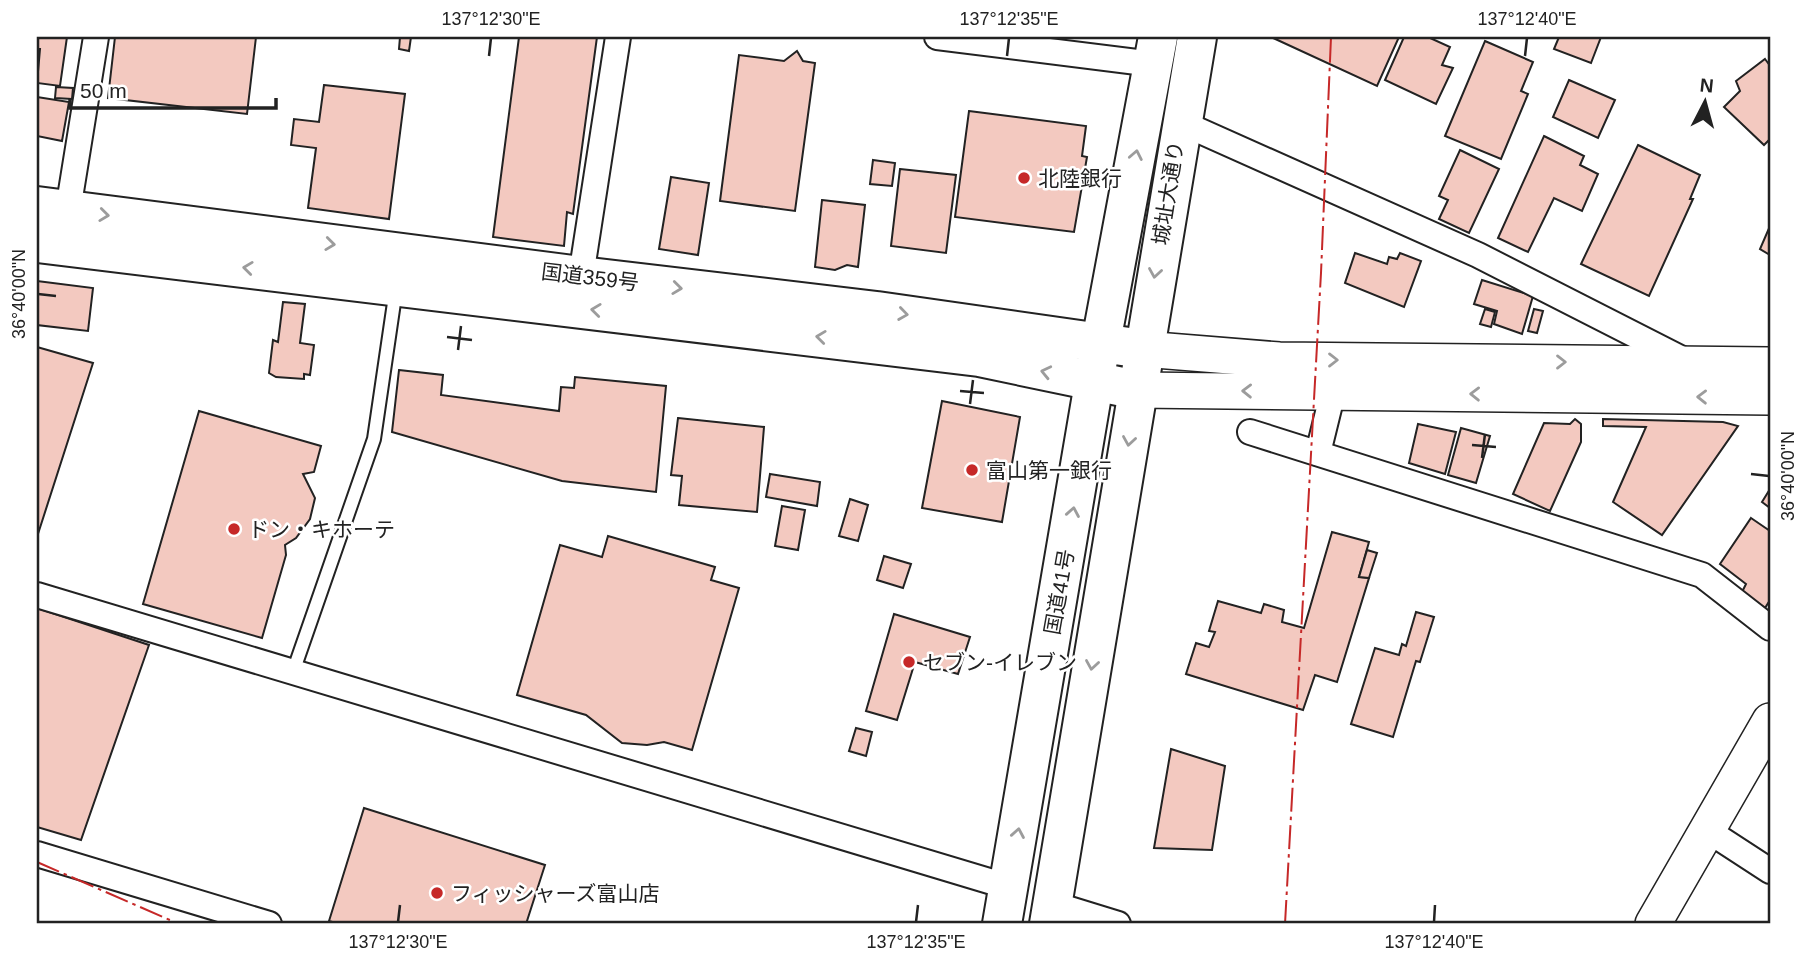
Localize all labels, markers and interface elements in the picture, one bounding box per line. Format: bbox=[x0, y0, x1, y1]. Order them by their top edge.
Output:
text: 137°12'30"E bbox=[441, 9, 541, 29]
text: 137°12'35"E bbox=[959, 9, 1059, 29]
text: 137°12'40"E bbox=[1477, 9, 1577, 29]
scale bar bbox=[70, 66, 276, 110]
north arrow bbox=[1671, 66, 1741, 136]
text: N bbox=[1699, 74, 1715, 97]
text: 50 m bbox=[80, 79, 127, 102]
street label: 城址大通り bbox=[1148, 139, 1188, 247]
one-way arrow bbox=[1128, 149, 1143, 161]
place label: 北陸銀行 bbox=[1038, 167, 1122, 190]
marker: 北陸銀行 bbox=[1016, 170, 1032, 186]
one-way arrow bbox=[99, 207, 110, 222]
one-way arrow bbox=[324, 236, 336, 251]
text: 36°40'00"N bbox=[9, 249, 29, 339]
one-way arrow bbox=[242, 260, 254, 275]
street label: 国道359号 bbox=[540, 260, 640, 294]
one-way arrow bbox=[1148, 267, 1163, 279]
one-way arrow bbox=[671, 280, 683, 295]
one-way arrow bbox=[590, 302, 601, 317]
one-way arrow bbox=[897, 307, 909, 322]
one-way arrow bbox=[816, 330, 827, 345]
one-way arrow bbox=[1329, 352, 1339, 368]
one-way arrow bbox=[1556, 354, 1567, 370]
one-way arrow bbox=[1040, 366, 1052, 381]
one-way arrow bbox=[1241, 384, 1252, 399]
one-way arrow bbox=[1469, 386, 1479, 402]
one-way arrow bbox=[1696, 389, 1707, 405]
text: 36°40'00"N bbox=[1778, 431, 1798, 521]
one-way arrow bbox=[1122, 435, 1137, 447]
place label: 富山第一銀行 bbox=[986, 459, 1112, 482]
marker: 富山第一銀行 bbox=[964, 462, 980, 478]
one-way arrow bbox=[1065, 506, 1080, 518]
place label: ドン・キホーテ bbox=[248, 518, 395, 541]
marker: ドン・キホーテ bbox=[226, 521, 242, 537]
street label: 国道41号 bbox=[1040, 547, 1078, 637]
place label: セブン-イレブン bbox=[923, 651, 1077, 674]
marker: セブン-イレブン bbox=[901, 654, 917, 670]
one-way arrow bbox=[1085, 660, 1100, 671]
one-way arrow bbox=[1010, 827, 1025, 839]
place label: フィッシャーズ富山店 bbox=[451, 882, 660, 905]
marker: フィッシャーズ富山店 bbox=[429, 885, 445, 901]
text: 137°12'30"E bbox=[348, 932, 448, 952]
text: 137°12'35"E bbox=[866, 932, 966, 952]
text: 137°12'40"E bbox=[1384, 932, 1484, 952]

